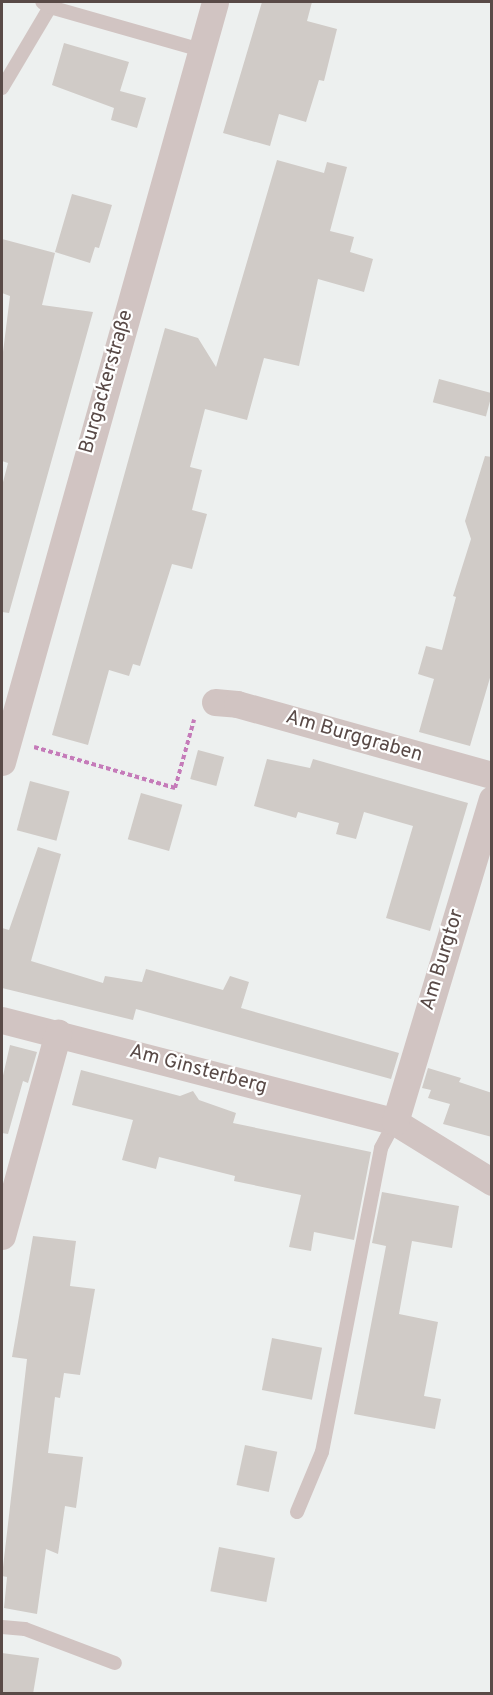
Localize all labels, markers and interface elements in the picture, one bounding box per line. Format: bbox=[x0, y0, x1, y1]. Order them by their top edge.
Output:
street label: Burgackerstraße bbox=[75, 307, 139, 457]
street label: Am Burggraben bbox=[283, 706, 425, 768]
street label: Am Burgtor bbox=[416, 907, 470, 1013]
street label: Am Ginsterberg bbox=[127, 1040, 269, 1100]

